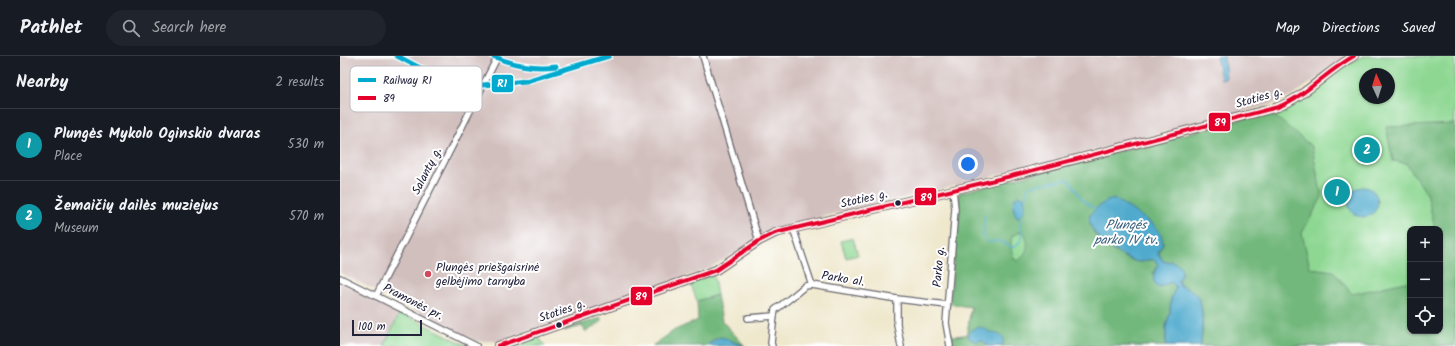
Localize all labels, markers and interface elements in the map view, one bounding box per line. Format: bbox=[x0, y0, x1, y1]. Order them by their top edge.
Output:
search box bbox=[106, 10, 386, 46]
text: Pathlet bbox=[20, 13, 82, 43]
text: Search here bbox=[152, 16, 226, 40]
icon: search bbox=[120, 17, 142, 39]
text: Map bbox=[1275, 17, 1300, 39]
text: Directions bbox=[1322, 17, 1380, 39]
text: Saved bbox=[1402, 17, 1435, 39]
legend bbox=[350, 66, 482, 112]
north arrow bbox=[1359, 68, 1395, 104]
text: Nearby bbox=[16, 69, 68, 96]
text: 2 results bbox=[276, 72, 324, 93]
text: Railway R1 bbox=[383, 72, 432, 90]
line badge: R1 bbox=[491, 74, 514, 93]
text: R1 bbox=[497, 75, 508, 93]
street label: Stoties g. bbox=[1233, 82, 1285, 114]
text: 89 bbox=[383, 90, 396, 108]
line badge: 89 bbox=[1208, 112, 1231, 132]
text: 89 bbox=[1214, 114, 1226, 132]
text: Plungės Mykolo Oginskio dvaras bbox=[54, 122, 260, 146]
text: 1 bbox=[27, 134, 31, 155]
text: 530 m bbox=[288, 134, 324, 155]
pin: 2 bbox=[1354, 135, 1380, 165]
street label: Salantų g. bbox=[407, 144, 447, 198]
text: Place bbox=[54, 146, 82, 167]
your location bbox=[958, 154, 978, 174]
pin: 1 bbox=[1324, 177, 1350, 207]
street label: Stoties g. bbox=[839, 184, 890, 214]
line badge: 89 bbox=[914, 187, 937, 206]
text: 89 bbox=[920, 189, 932, 207]
text: Žemaičių dailės muziejus bbox=[54, 194, 219, 218]
unlabelled marker bbox=[893, 198, 903, 208]
text: 2 bbox=[25, 206, 33, 227]
text: 570 m bbox=[289, 206, 324, 227]
water label: Plungės parko IV tv. bbox=[1092, 215, 1158, 251]
text: Museum bbox=[54, 218, 99, 239]
map controls bbox=[1407, 226, 1443, 334]
button: + bbox=[1407, 226, 1443, 262]
street label: Parko g. bbox=[928, 246, 950, 288]
place label: Plungės priešgaisrinė gelbėjimo tarnyba bbox=[435, 258, 540, 291]
button: − bbox=[1407, 262, 1443, 298]
street label: Parko al. bbox=[820, 266, 866, 292]
marker: Plungės priešgaisrinė gelbėjimo tarnyba bbox=[423, 269, 433, 279]
street label: Pramonės pr. bbox=[380, 279, 447, 325]
line badge: 89 bbox=[630, 286, 653, 306]
text: 89 bbox=[635, 288, 647, 306]
street label: Stoties g. bbox=[536, 294, 588, 328]
button: locate bbox=[1407, 298, 1443, 334]
scale bar bbox=[352, 318, 422, 337]
text: 100 m bbox=[358, 318, 386, 336]
unlabelled marker bbox=[554, 320, 564, 330]

